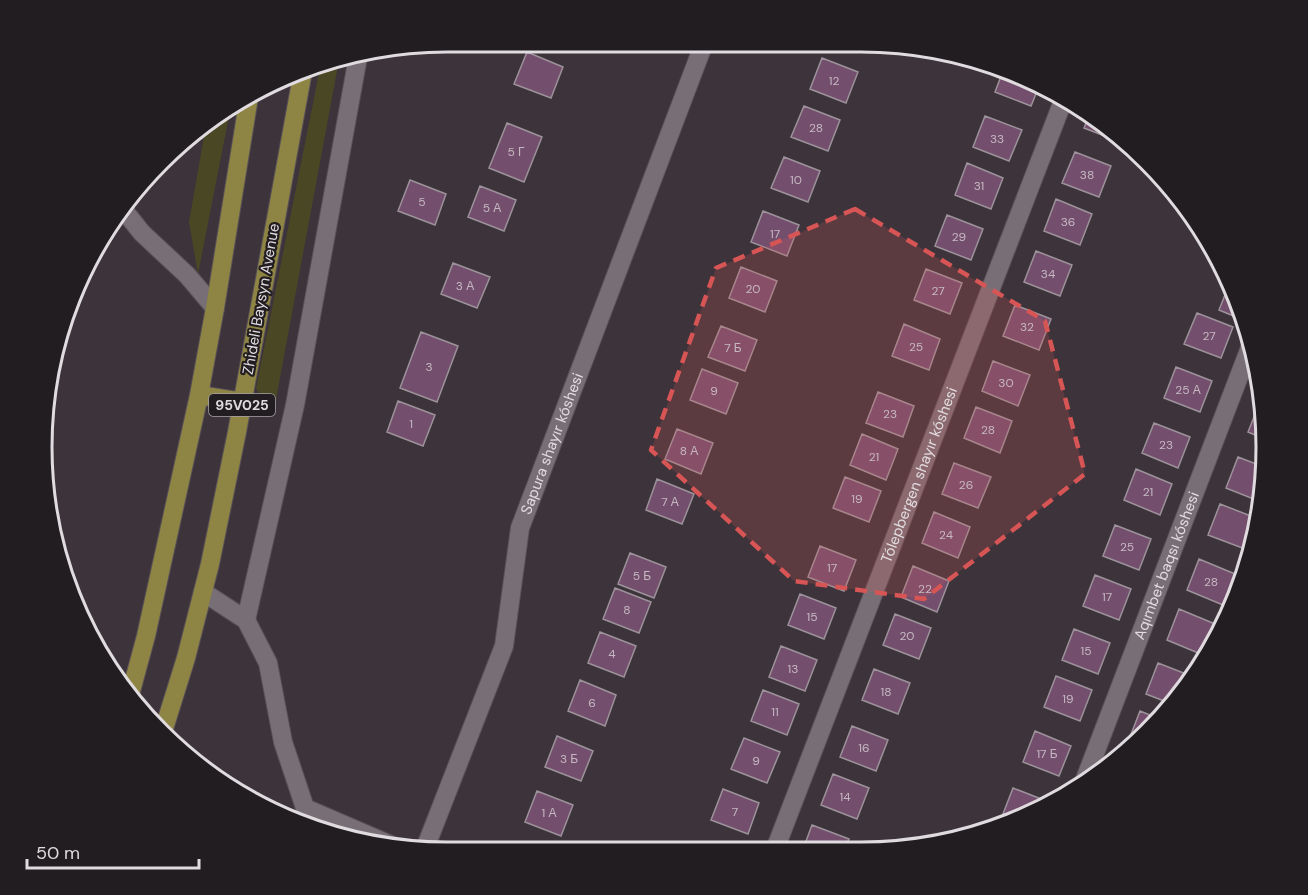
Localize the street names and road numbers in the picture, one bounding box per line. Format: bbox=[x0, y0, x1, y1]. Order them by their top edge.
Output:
street label: Zhideli Baysyn Avenue bbox=[238, 222, 284, 376]
street label: Sapura shayır kóshesi bbox=[516, 370, 588, 517]
street label: Tólepbergen shayır kóshesi bbox=[876, 384, 962, 566]
road number: 95V025 bbox=[209, 394, 275, 416]
street label: Aqımbet baqsı kóshesi bbox=[1129, 489, 1204, 642]

